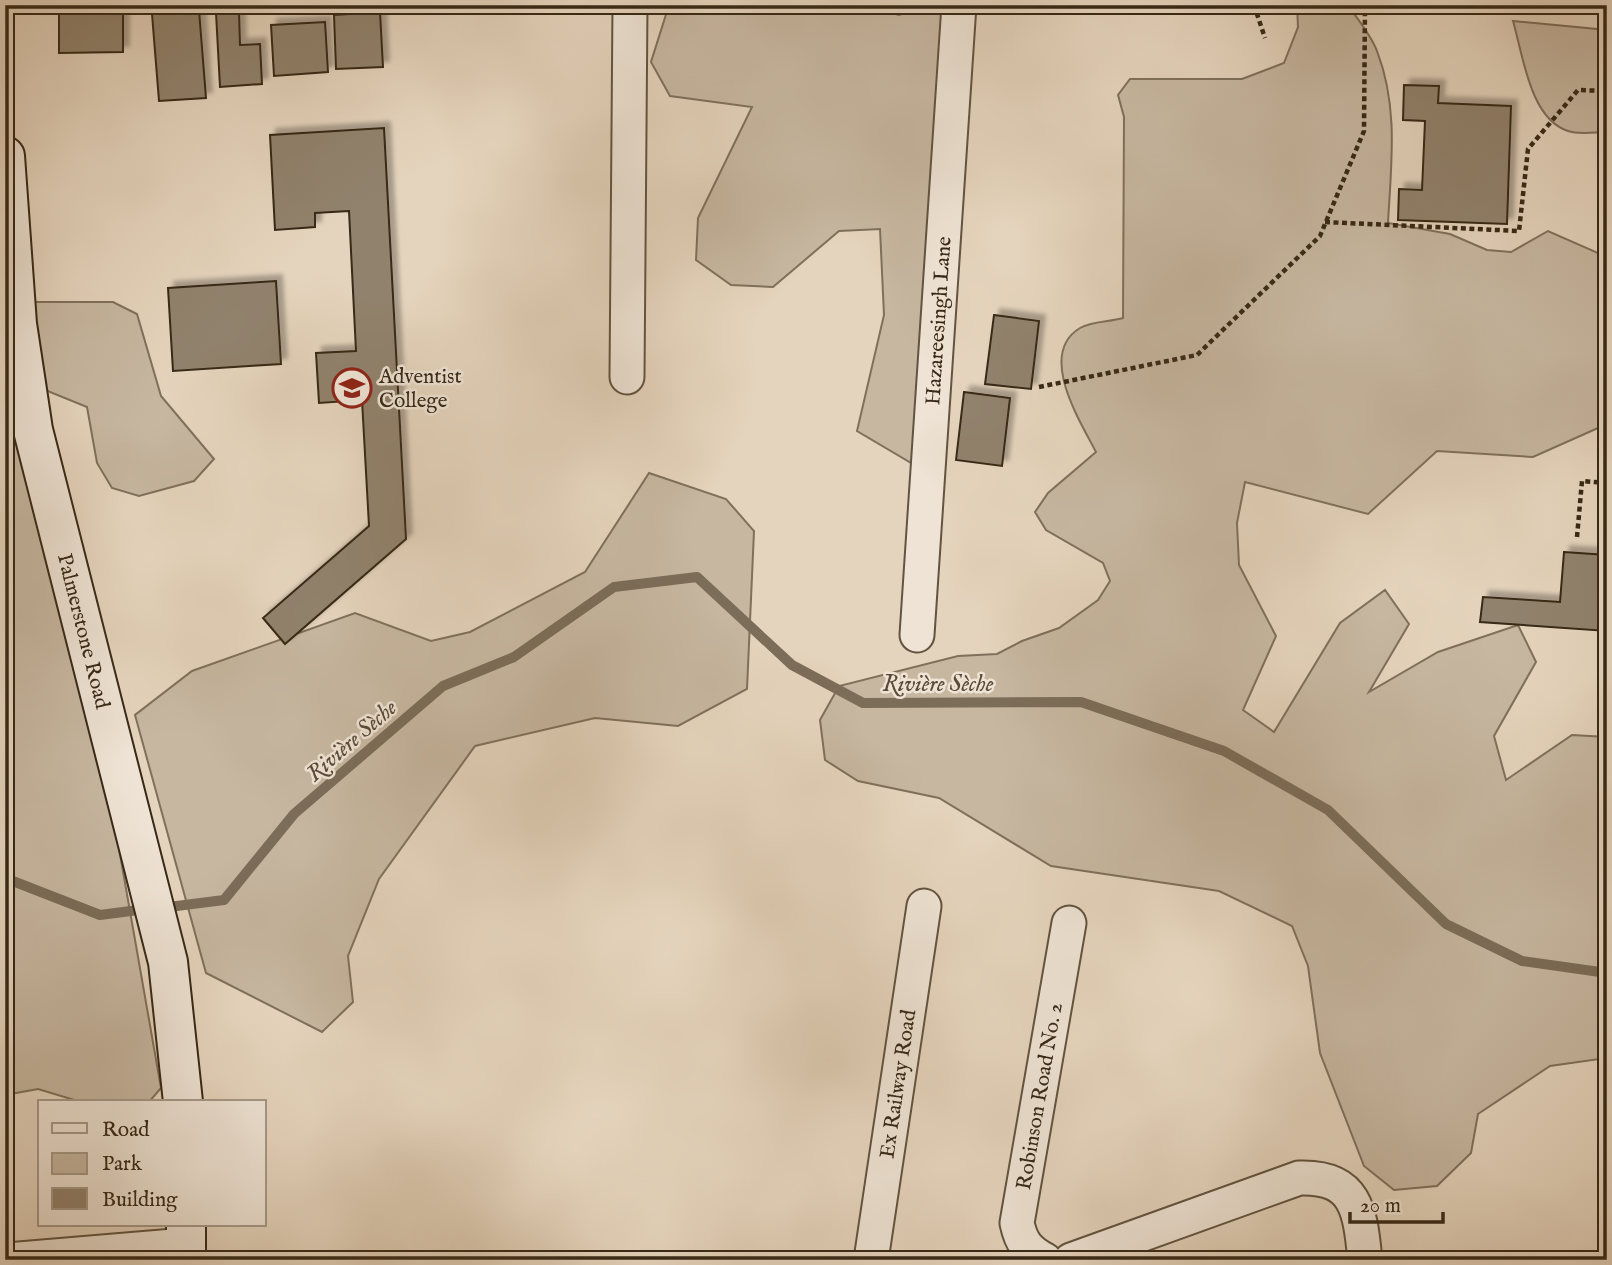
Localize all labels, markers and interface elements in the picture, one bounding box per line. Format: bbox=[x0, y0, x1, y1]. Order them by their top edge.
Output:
street label: Hazareesingh Lane bbox=[920, 235, 959, 406]
place label: Adventist College bbox=[378, 364, 462, 415]
school or university icon: Adventist College bbox=[331, 367, 373, 409]
street label: Palmerstone Road bbox=[50, 551, 115, 713]
water label: Rivière Sèche bbox=[883, 670, 994, 699]
water label: Rivière Sèche bbox=[301, 694, 404, 788]
street label: Robinson Road No. 2 bbox=[1011, 1001, 1070, 1192]
street label: Ex Railway Road bbox=[874, 1007, 923, 1161]
legend bbox=[38, 1100, 266, 1226]
text: Road bbox=[102, 1117, 150, 1144]
text: Park bbox=[102, 1151, 143, 1178]
scale bar bbox=[1350, 1181, 1442, 1225]
text: Building bbox=[102, 1187, 178, 1214]
text: 20 m bbox=[1360, 1193, 1401, 1220]

